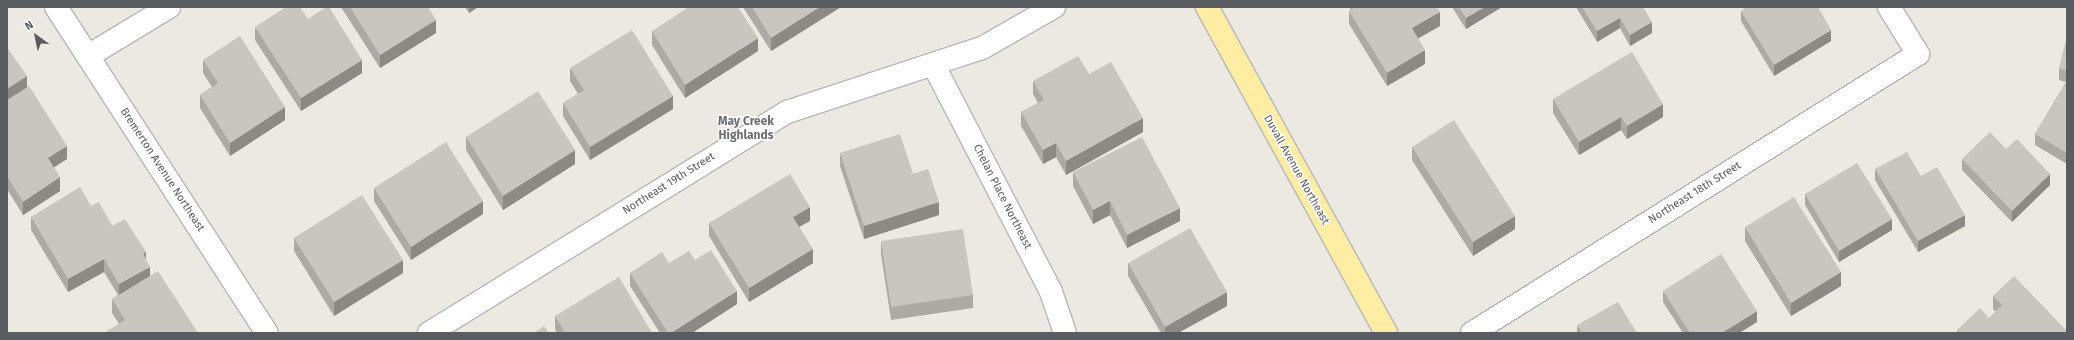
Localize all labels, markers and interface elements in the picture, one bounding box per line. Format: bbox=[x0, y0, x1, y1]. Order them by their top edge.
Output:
north arrow bbox=[16, 16, 56, 56]
text: N bbox=[23, 18, 36, 33]
street label: Bremerton Avenue Northeast bbox=[117, 106, 207, 234]
street label: Duvall Avenue Northeast bbox=[1260, 113, 1332, 227]
district label: May Creek Highlands bbox=[718, 115, 774, 143]
street label: Chelan Place Northeast bbox=[970, 142, 1034, 252]
street label: Northeast 19th Street bbox=[621, 150, 717, 218]
street label: Northeast 18th Street bbox=[1646, 159, 1744, 227]

